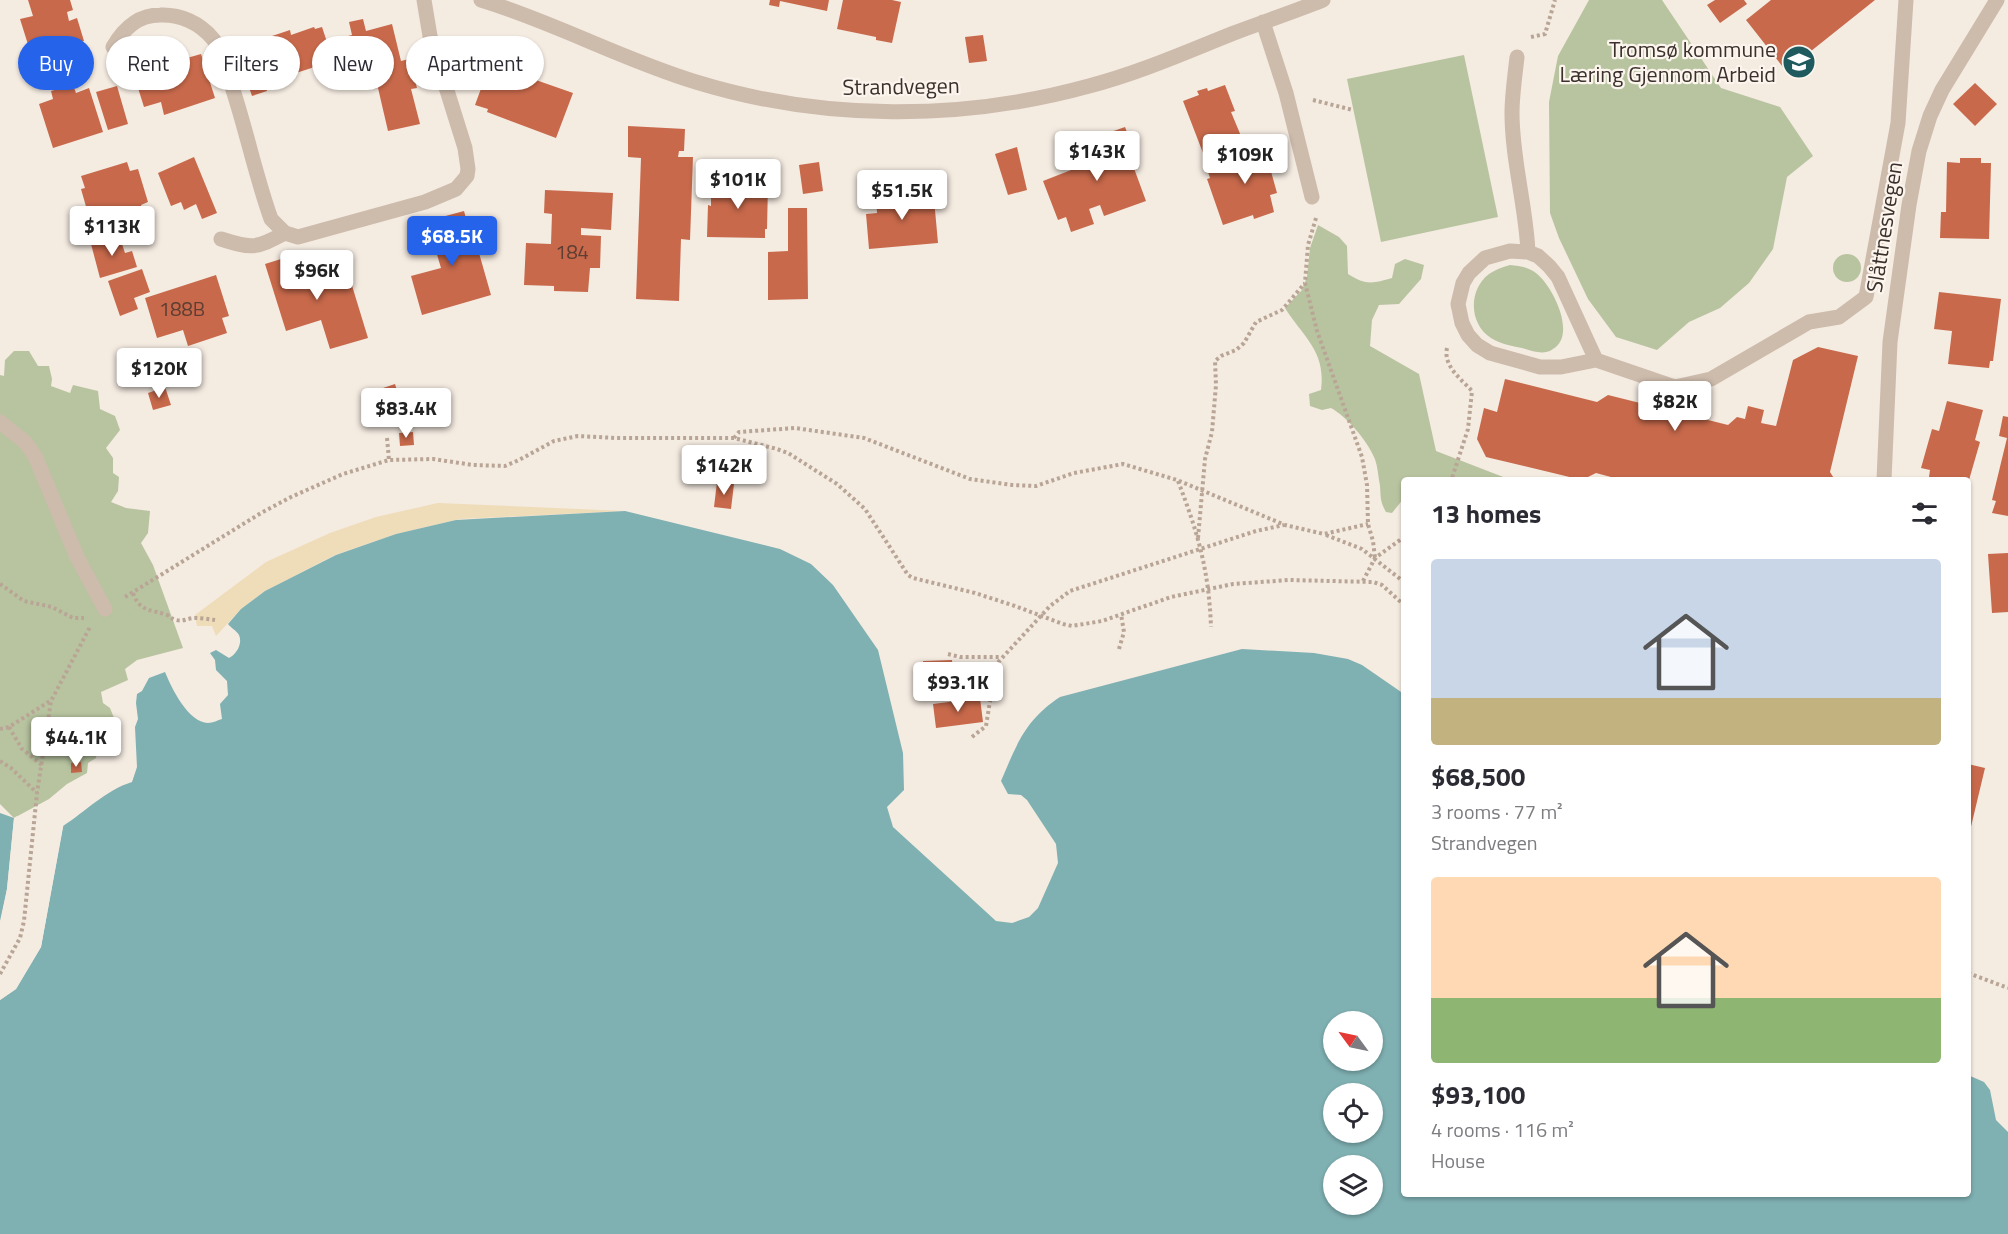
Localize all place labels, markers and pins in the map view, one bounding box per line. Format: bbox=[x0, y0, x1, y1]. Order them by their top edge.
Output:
place label: Tromsø kommune Læring Gjennom Arbeid bbox=[1560, 32, 1776, 91]
school or university icon: Tromsø kommune Læring Gjennom Arbeid bbox=[1781, 44, 1817, 80]
pin: $143K bbox=[1055, 131, 1139, 182]
pin: $109K bbox=[1203, 134, 1287, 185]
pin: $101K bbox=[696, 159, 780, 210]
pin: $51.5K bbox=[853, 170, 951, 221]
pin: $113K bbox=[70, 206, 154, 257]
pin: $68.5K bbox=[403, 216, 501, 267]
pin: $96K bbox=[281, 250, 353, 301]
pin: $120K bbox=[117, 348, 201, 399]
pin: $82K bbox=[1639, 381, 1711, 432]
pin: $83.4K bbox=[357, 388, 455, 439]
pin: $142K bbox=[682, 445, 766, 496]
pin: $93.1K bbox=[909, 662, 1007, 713]
pin: $44.1K bbox=[27, 717, 125, 768]

